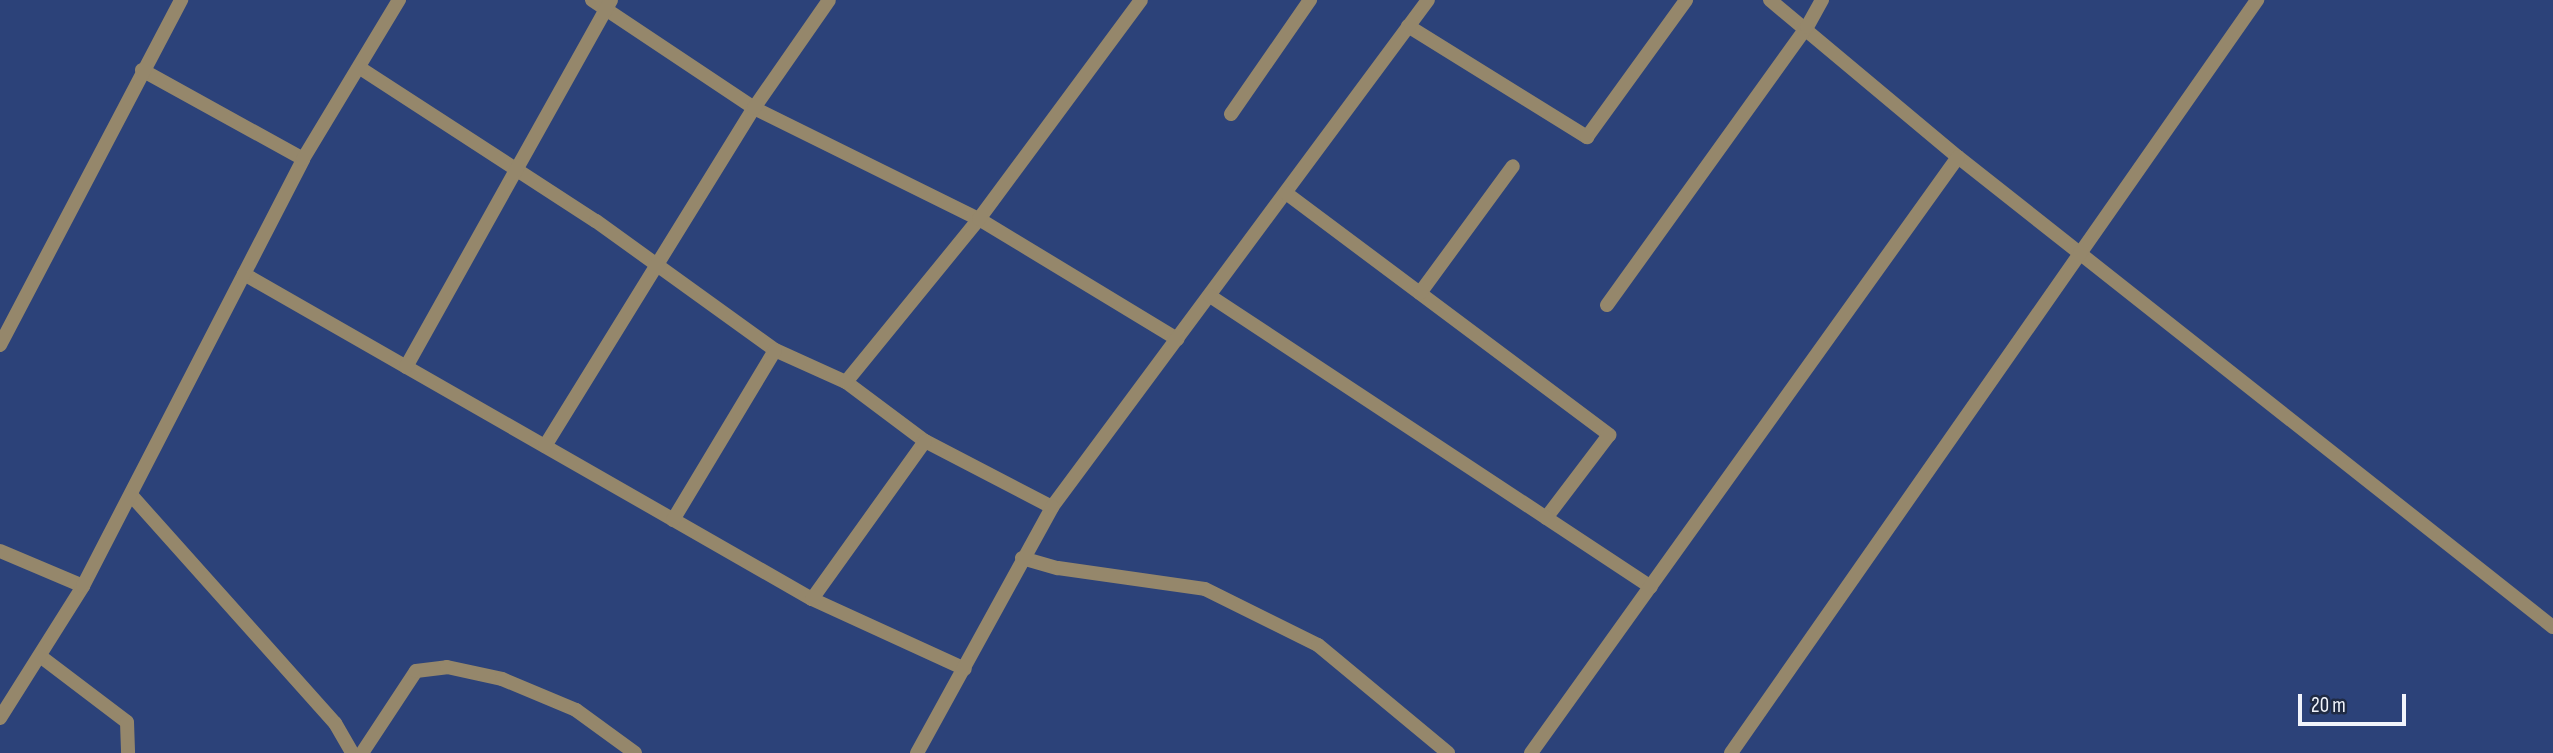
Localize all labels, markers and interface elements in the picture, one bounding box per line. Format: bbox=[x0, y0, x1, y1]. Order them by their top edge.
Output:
scale bar bbox=[2301, 680, 2410, 724]
text: 20 m bbox=[2311, 693, 2346, 718]

